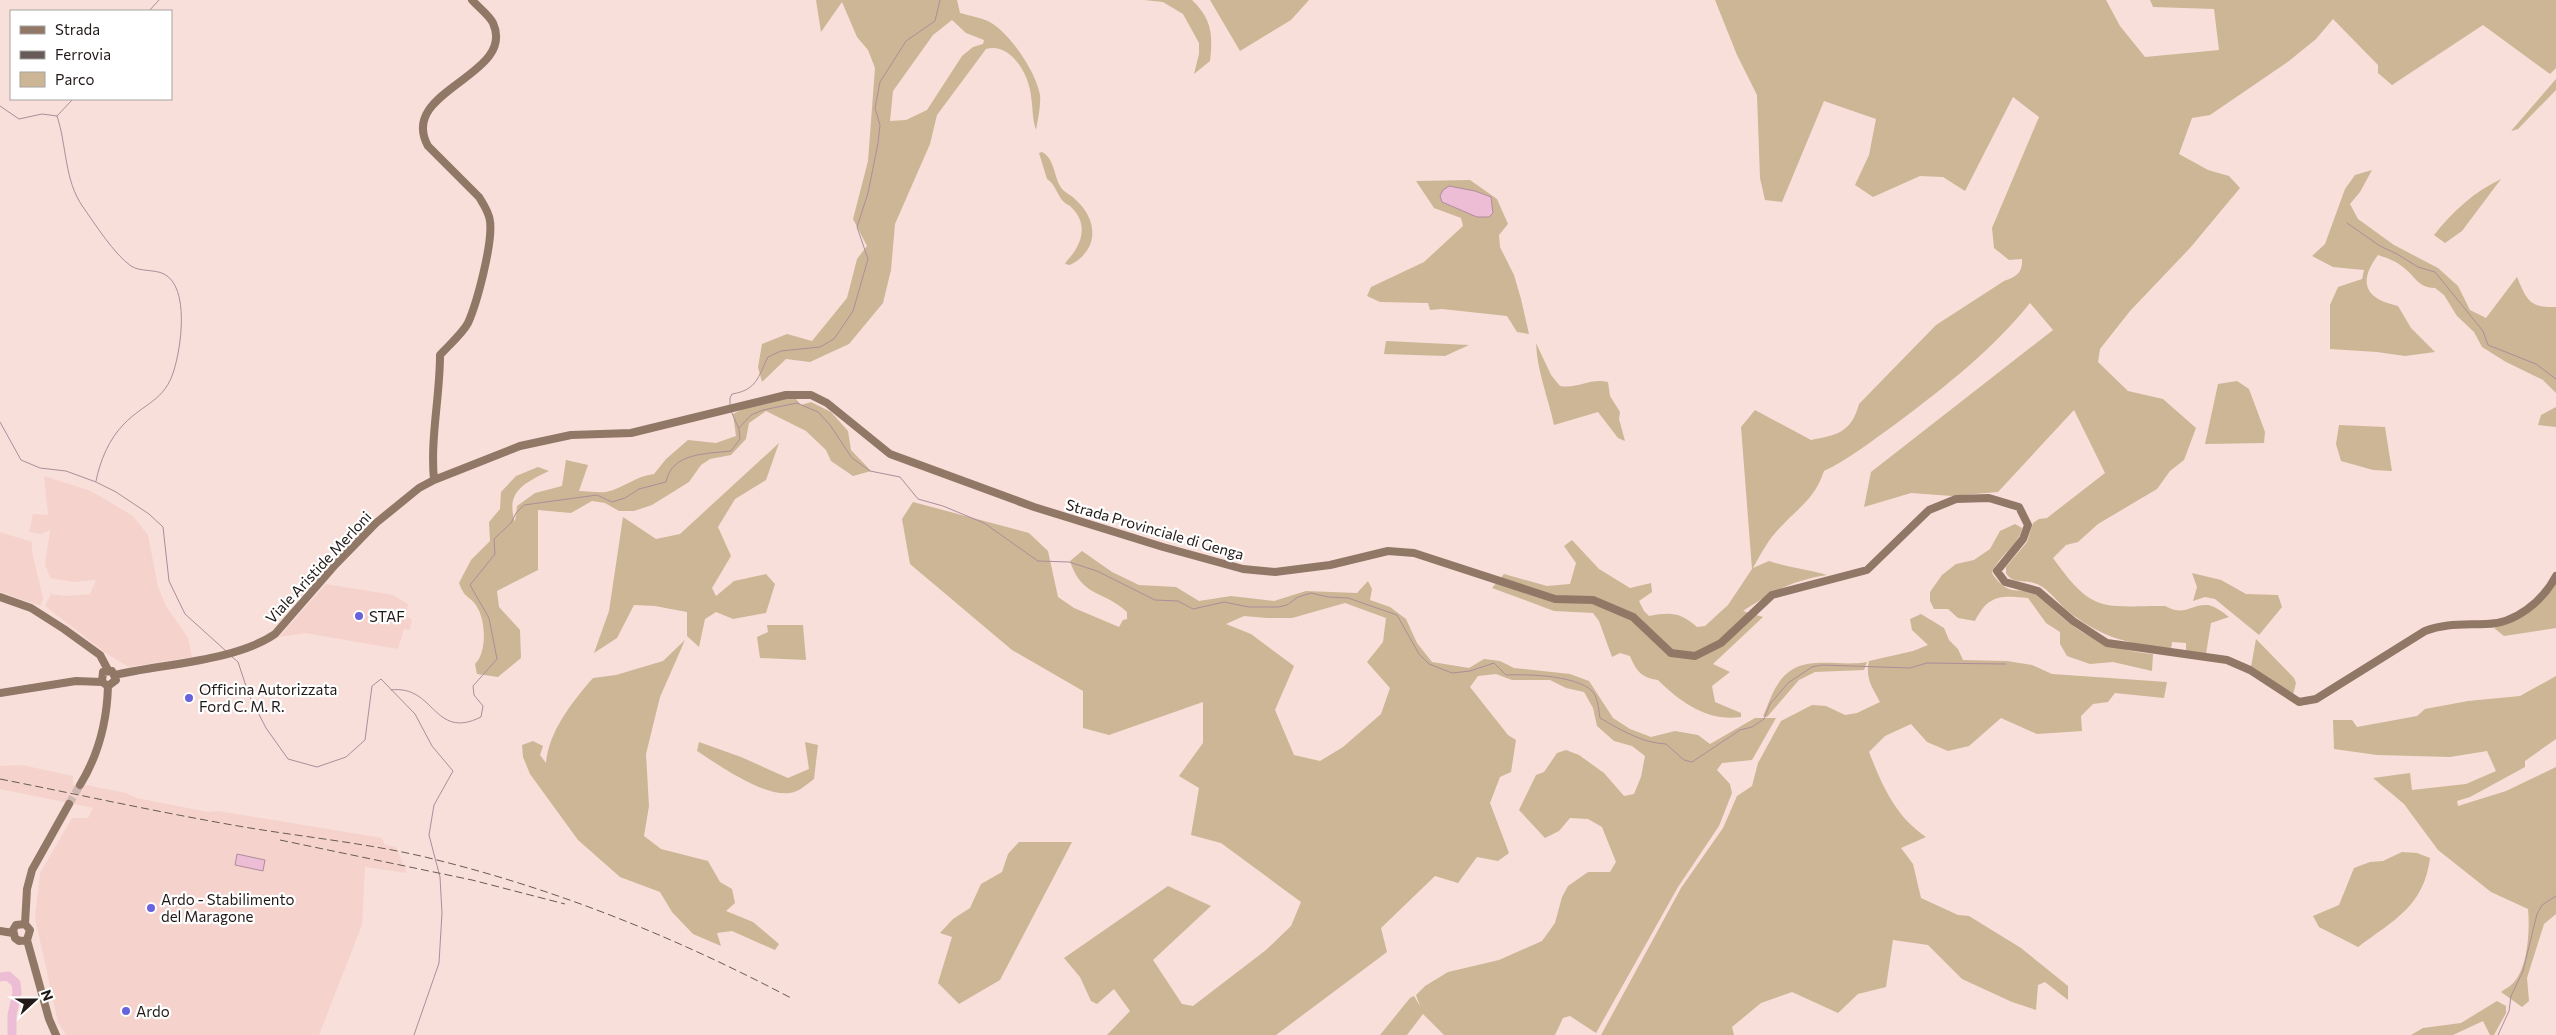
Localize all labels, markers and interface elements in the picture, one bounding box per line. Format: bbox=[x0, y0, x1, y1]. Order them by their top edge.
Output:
legend bbox=[10, 10, 172, 100]
text: Strada bbox=[55, 20, 100, 38]
text: Ferrovia bbox=[55, 45, 111, 63]
text: Parco bbox=[55, 70, 94, 88]
street label: Strada Provinciale di Genga bbox=[1064, 495, 1246, 563]
street label: Viale Aristide Merloni bbox=[261, 507, 375, 627]
place label: STAF bbox=[369, 607, 405, 625]
marker: STAF bbox=[353, 610, 365, 622]
place label: Officina Autorizzata Ford C. M. R. bbox=[199, 680, 337, 715]
marker: Officina Autorizzata Ford C. M. R. bbox=[183, 692, 195, 704]
place label: Ardo - Stabilimento del Maragone bbox=[161, 890, 294, 925]
marker: Ardo - Stabilimento del Maragone bbox=[145, 902, 157, 914]
north arrow bbox=[10, 975, 60, 1025]
text: N bbox=[38, 987, 57, 1003]
place label: Ardo bbox=[136, 1002, 170, 1020]
marker: Ardo bbox=[120, 1005, 132, 1017]

